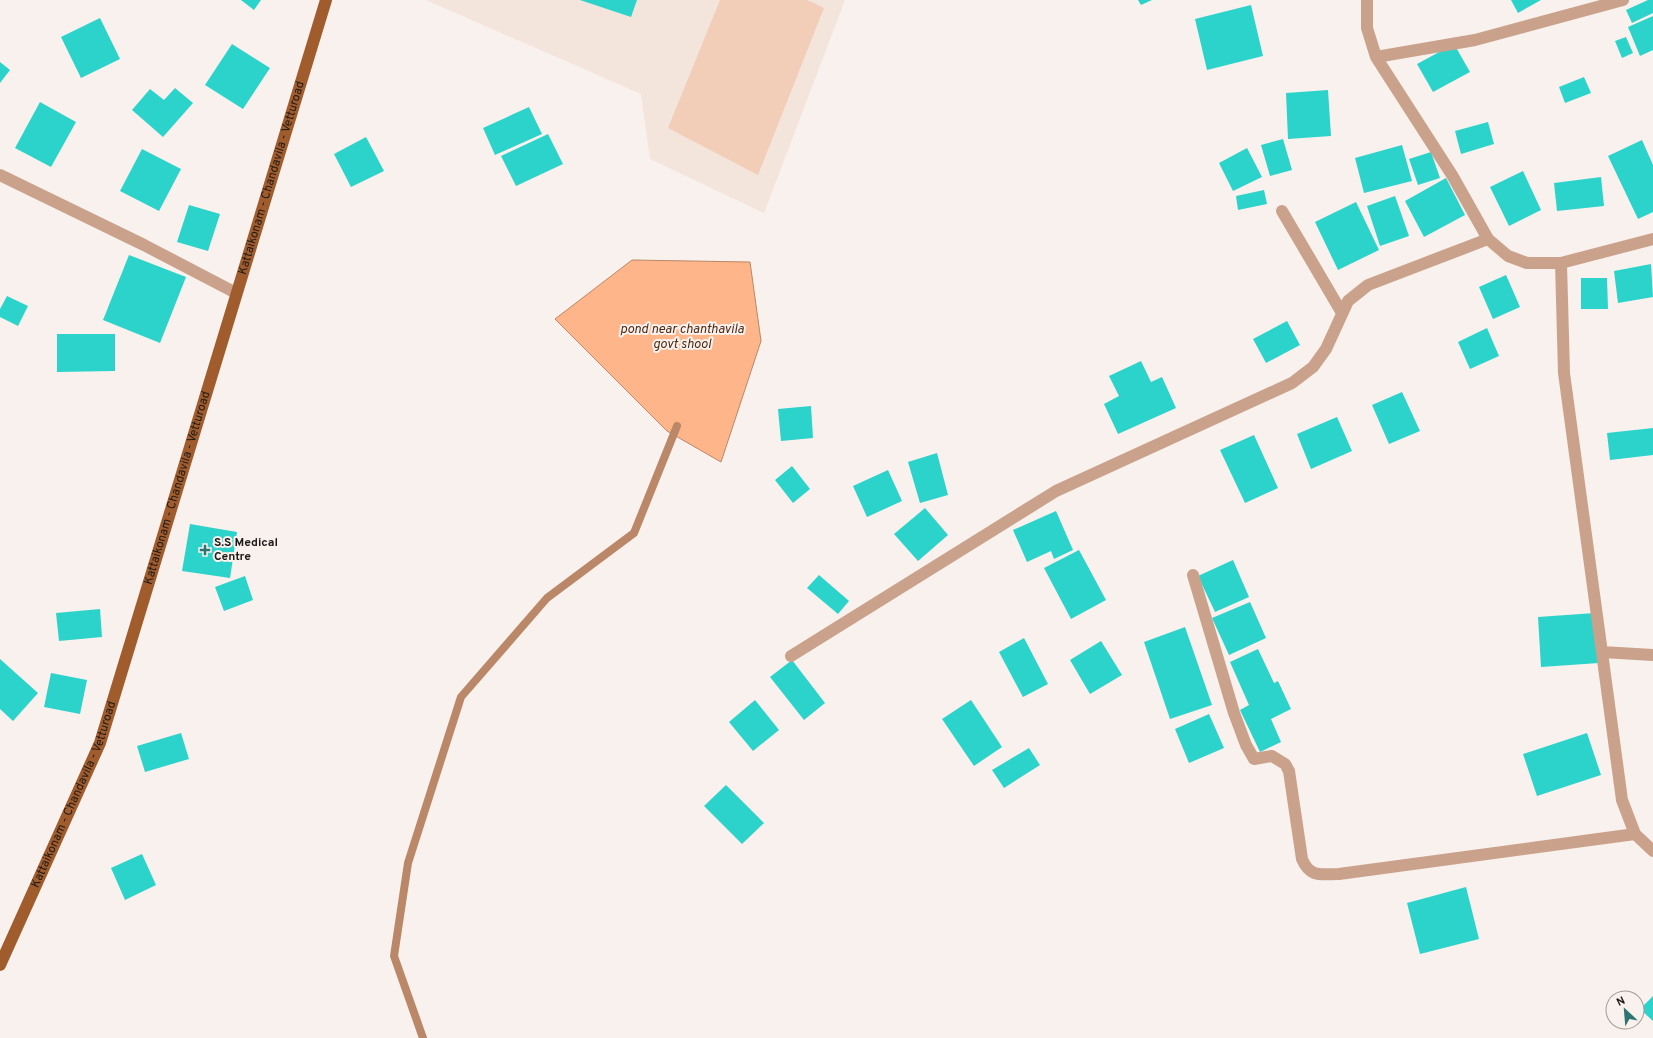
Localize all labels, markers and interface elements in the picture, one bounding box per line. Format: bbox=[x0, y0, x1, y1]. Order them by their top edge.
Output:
street label: Kattaikonam - Chandavila - Vetturoad bbox=[235, 79, 309, 277]
water label: pond near chanthavila govt shool bbox=[620, 322, 744, 353]
street label: Kattaikonam - Chandavila - Vetturoad bbox=[141, 389, 215, 587]
place label: S.S Medical Centre bbox=[214, 535, 278, 565]
marker: S.S Medical Centre bbox=[199, 544, 211, 556]
street label: Kattaikonam - Chandavila - Vetturoad bbox=[28, 699, 120, 890]
north arrow bbox=[1605, 990, 1645, 1030]
text: N bbox=[1614, 994, 1628, 1010]

